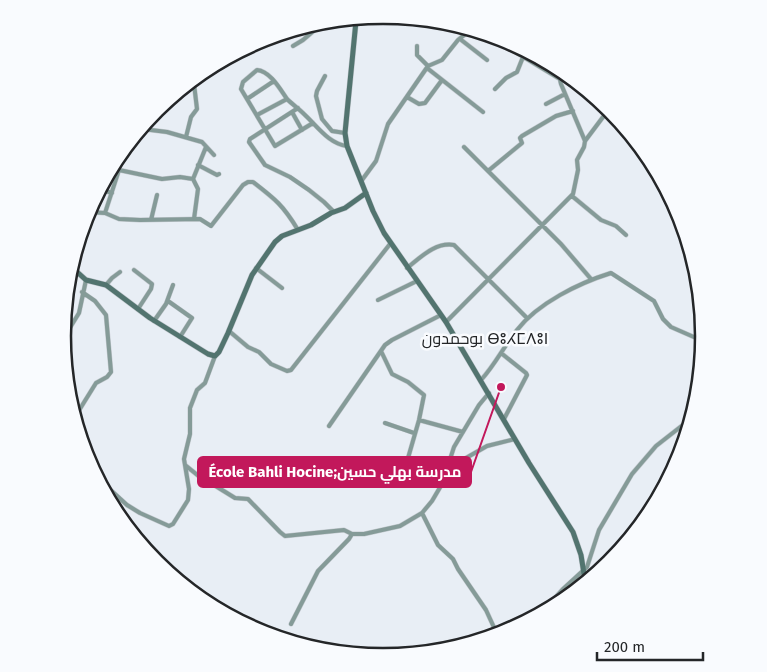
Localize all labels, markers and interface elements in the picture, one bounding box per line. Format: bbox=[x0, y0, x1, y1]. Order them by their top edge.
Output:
district label: بوحمدون ⴱⵓⵃⵎⴷⵓⵏ bbox=[422, 329, 548, 349]
callout: École Bahli Hocine;مدرسة بهلي حسين bbox=[198, 457, 471, 487]
text: École Bahli Hocine;مدرسة بهلي حسين bbox=[208, 463, 462, 484]
scale bar bbox=[597, 630, 703, 662]
text: 200 m bbox=[604, 638, 645, 656]

